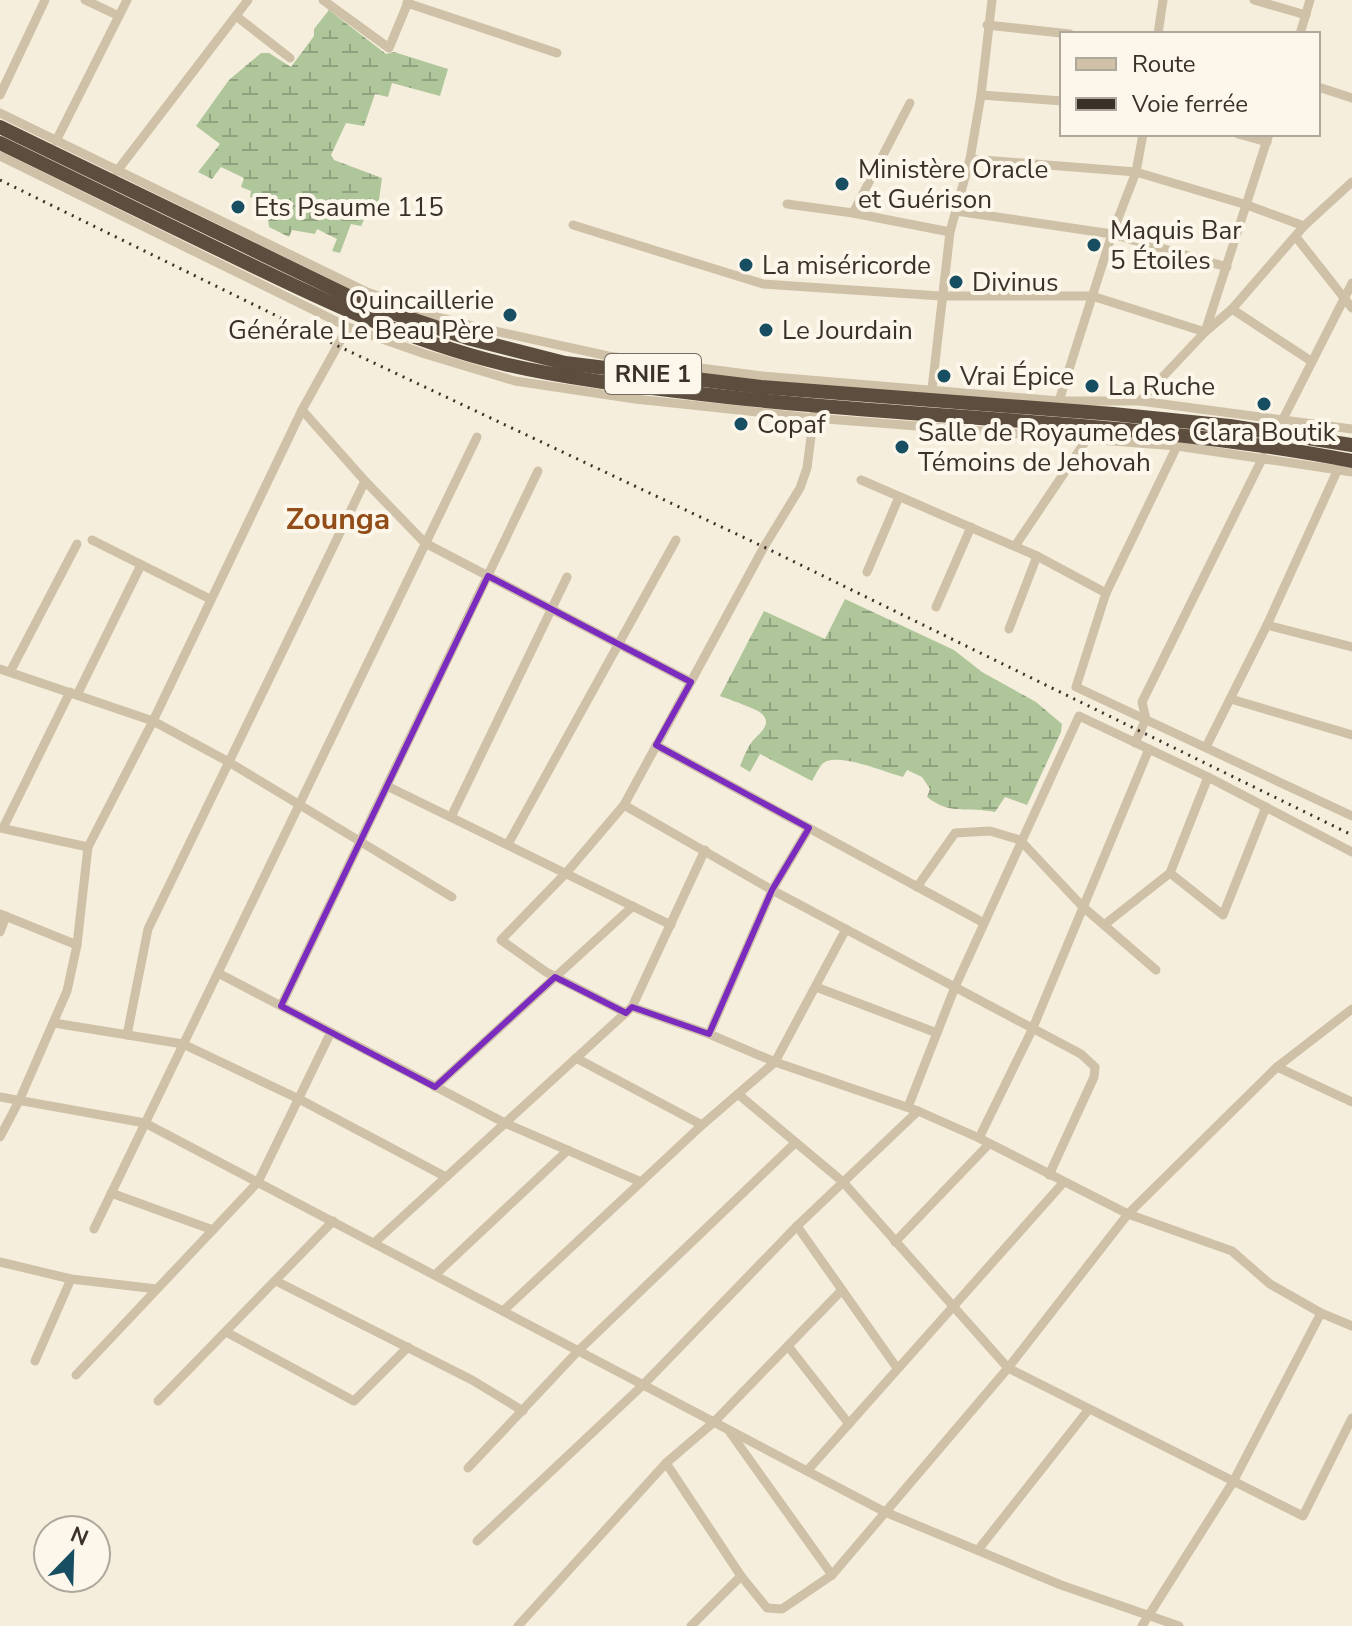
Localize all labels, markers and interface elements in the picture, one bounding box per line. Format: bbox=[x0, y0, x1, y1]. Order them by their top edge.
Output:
legend bbox=[1060, 32, 1320, 136]
text: Route bbox=[1132, 48, 1196, 80]
text: Voie ferrée bbox=[1131, 88, 1248, 120]
place label: Ministère Oracle et Guérison bbox=[858, 152, 1048, 217]
marker: Ministère Oracle et Guérison bbox=[833, 175, 851, 193]
place label: Ets Psaume 115 bbox=[254, 190, 444, 225]
marker: Ets Psaume 115 bbox=[229, 198, 247, 216]
place label: Maquis Bar 5 Étoiles bbox=[1110, 213, 1242, 278]
marker: Maquis Bar 5 Étoiles bbox=[1085, 236, 1103, 254]
place label: La miséricorde bbox=[762, 248, 931, 283]
marker: La miséricorde bbox=[737, 256, 755, 274]
place label: Divinus bbox=[972, 265, 1059, 300]
marker: Divinus bbox=[947, 273, 965, 291]
place label: Quincaillerie Générale Le Beau Père bbox=[228, 283, 494, 348]
marker: Quincaillerie Générale Le Beau Père bbox=[501, 306, 519, 324]
place label: Le Jourdain bbox=[782, 313, 913, 348]
marker: Le Jourdain bbox=[757, 321, 775, 339]
road number: RNIE 1 bbox=[605, 354, 701, 394]
place label: Vrai Épice bbox=[959, 359, 1074, 394]
marker: Vrai Épice bbox=[935, 367, 953, 385]
place label: La Ruche bbox=[1108, 369, 1215, 404]
marker: La Ruche bbox=[1083, 377, 1101, 395]
marker: Clara Boutik bbox=[1255, 395, 1273, 413]
place label: Copaf bbox=[757, 407, 826, 442]
marker: Copaf bbox=[732, 415, 750, 433]
place label: Salle de Royaume des Témoins de Jehovah bbox=[918, 415, 1176, 480]
place label: Clara Boutik bbox=[1192, 415, 1337, 450]
marker: Salle de Royaume des Témoins de Jehovah bbox=[893, 438, 911, 456]
district label: Zounga bbox=[286, 499, 390, 540]
north arrow bbox=[32, 1514, 112, 1594]
text: N bbox=[66, 1519, 93, 1554]

